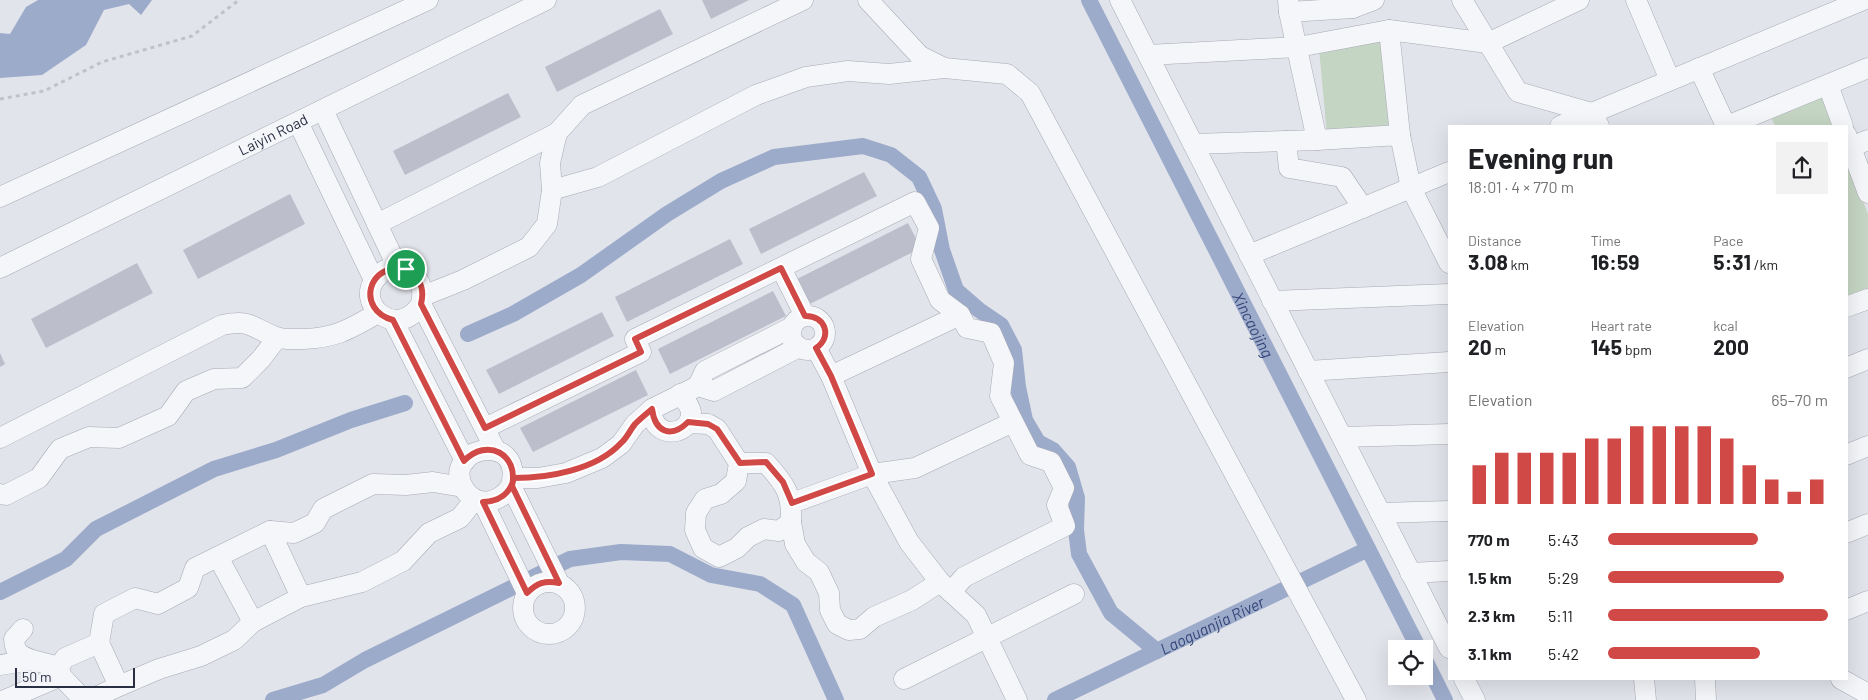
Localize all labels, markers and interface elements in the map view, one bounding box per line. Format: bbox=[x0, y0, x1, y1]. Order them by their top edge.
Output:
street label: Laiyin Road bbox=[235, 109, 311, 159]
text: Evening run bbox=[1468, 141, 1614, 175]
button: share bbox=[1776, 142, 1828, 194]
text: 18:01 · 4 × 770 m bbox=[1468, 177, 1574, 196]
text: Distance bbox=[1468, 232, 1521, 249]
text: Time bbox=[1591, 232, 1621, 249]
text: Pace bbox=[1713, 232, 1743, 249]
pin bbox=[385, 248, 427, 290]
text: 3.08 bbox=[1468, 249, 1508, 274]
text: 16:59 bbox=[1591, 249, 1639, 274]
text: 5:31 bbox=[1713, 249, 1751, 274]
icon: arrive bbox=[392, 255, 420, 283]
text: km bbox=[1508, 256, 1529, 273]
text: /km bbox=[1751, 256, 1778, 273]
water label: Xincaojing bbox=[1229, 289, 1279, 360]
text: Elevation bbox=[1468, 317, 1524, 334]
text: Heart rate bbox=[1591, 317, 1652, 334]
text: kcal bbox=[1713, 317, 1738, 334]
text: 20 bbox=[1468, 334, 1492, 359]
text: 145 bbox=[1591, 334, 1622, 359]
text: 200 bbox=[1713, 334, 1749, 359]
text: m bbox=[1492, 341, 1506, 358]
text: bpm bbox=[1622, 341, 1652, 358]
text: Elevation bbox=[1468, 390, 1532, 409]
text: 65–70 m bbox=[1771, 390, 1828, 409]
text: 770 m bbox=[1468, 530, 1510, 549]
text: 5:43 bbox=[1548, 530, 1579, 549]
text: 1.5 km bbox=[1468, 568, 1512, 587]
text: 5:29 bbox=[1548, 568, 1579, 587]
water label: Laoguanjia River bbox=[1157, 591, 1268, 658]
text: 2.3 km bbox=[1468, 606, 1515, 625]
text: 5:11 bbox=[1548, 606, 1573, 625]
map controls bbox=[1388, 640, 1433, 685]
button: locate bbox=[1388, 640, 1433, 685]
text: 3.1 km bbox=[1468, 644, 1512, 663]
text: 5:42 bbox=[1548, 644, 1579, 663]
scale bar bbox=[15, 665, 135, 688]
text: 50 m bbox=[22, 668, 51, 685]

